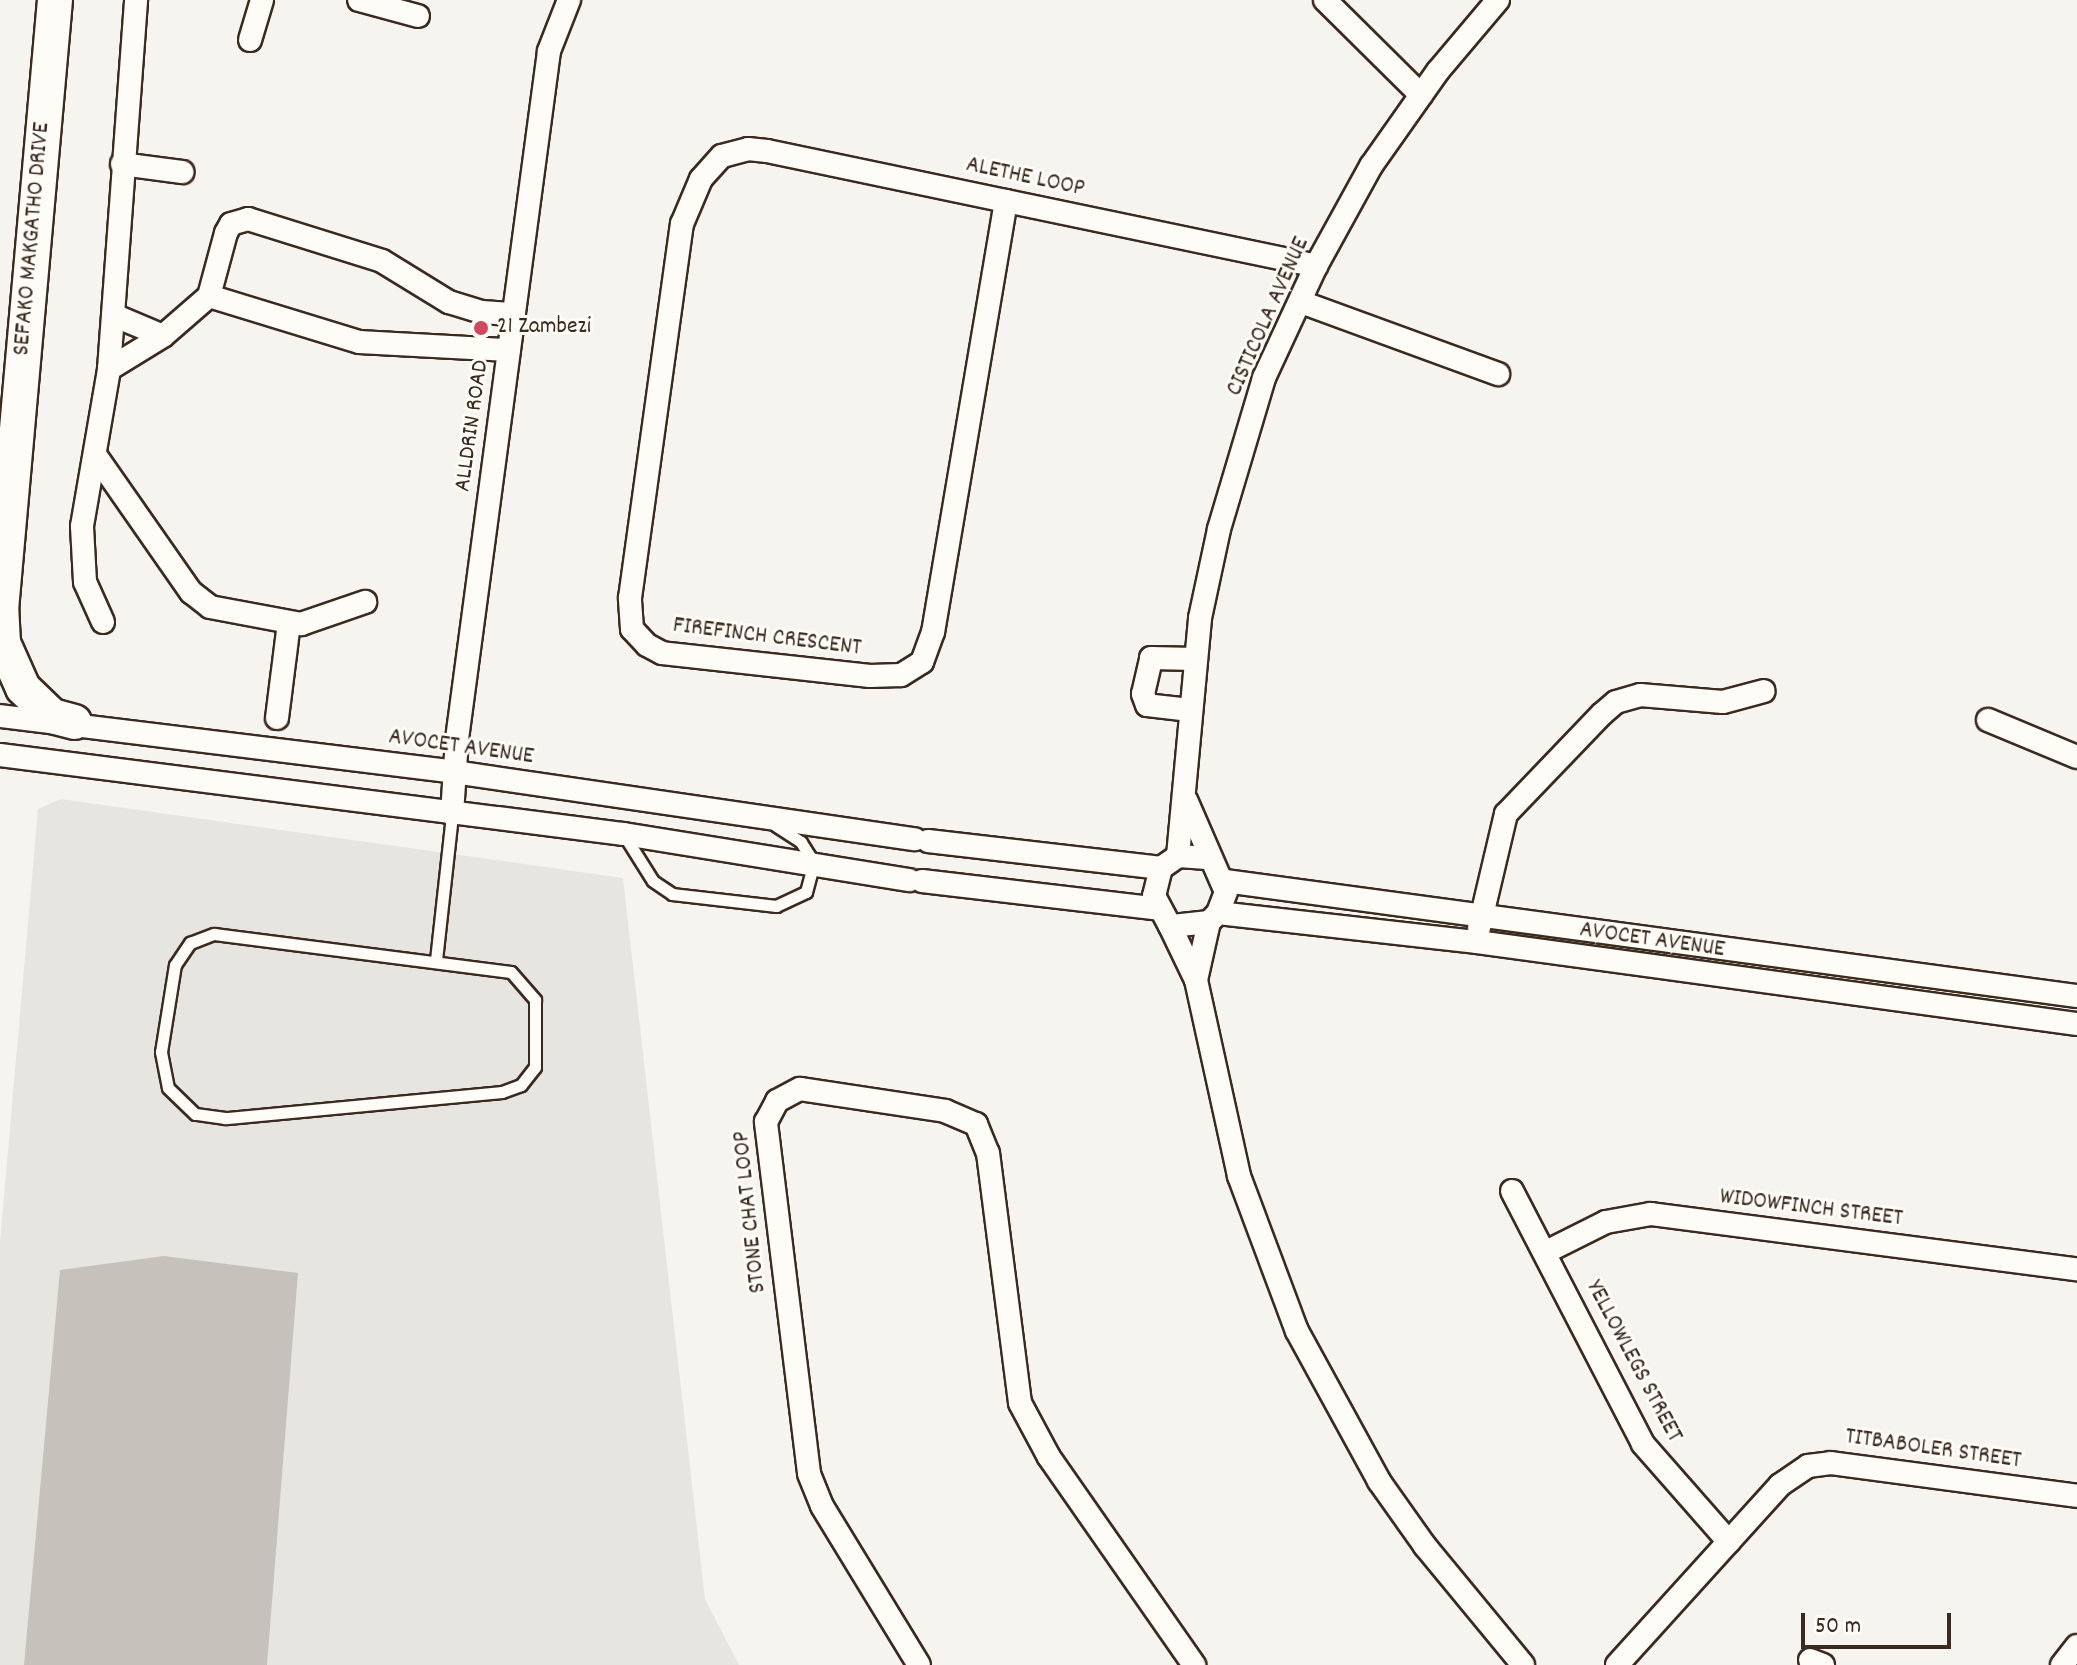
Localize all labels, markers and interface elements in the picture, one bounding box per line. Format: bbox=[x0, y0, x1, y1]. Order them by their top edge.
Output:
street label: SEFAKO MAKGATHO DRIVE bbox=[8, 121, 58, 357]
street label: ALETHE LOOP bbox=[963, 151, 1087, 205]
street label: CISTICOLA AVENUE bbox=[1221, 233, 1317, 401]
place label: 21 Zambezi bbox=[497, 314, 591, 342]
marker: 21 Zambezi bbox=[472, 319, 490, 337]
street label: ALLDRIN ROAD bbox=[450, 358, 496, 494]
street label: FIREFINCH CRESCENT bbox=[671, 612, 863, 664]
street label: AVOCET AVENUE bbox=[387, 724, 535, 772]
street label: AVOCET AVENUE bbox=[1578, 917, 1726, 965]
street label: STONE CHAT LOOP bbox=[728, 1130, 774, 1294]
street label: WIDOWFINCH STREET bbox=[1718, 1183, 1904, 1235]
street label: YELLOWLEGS STREET bbox=[1578, 1276, 1688, 1448]
street label: TITBABOLER STREET bbox=[1843, 1423, 2023, 1477]
scale bar bbox=[1805, 1597, 1955, 1647]
text: 50 m bbox=[1815, 1610, 1861, 1644]

